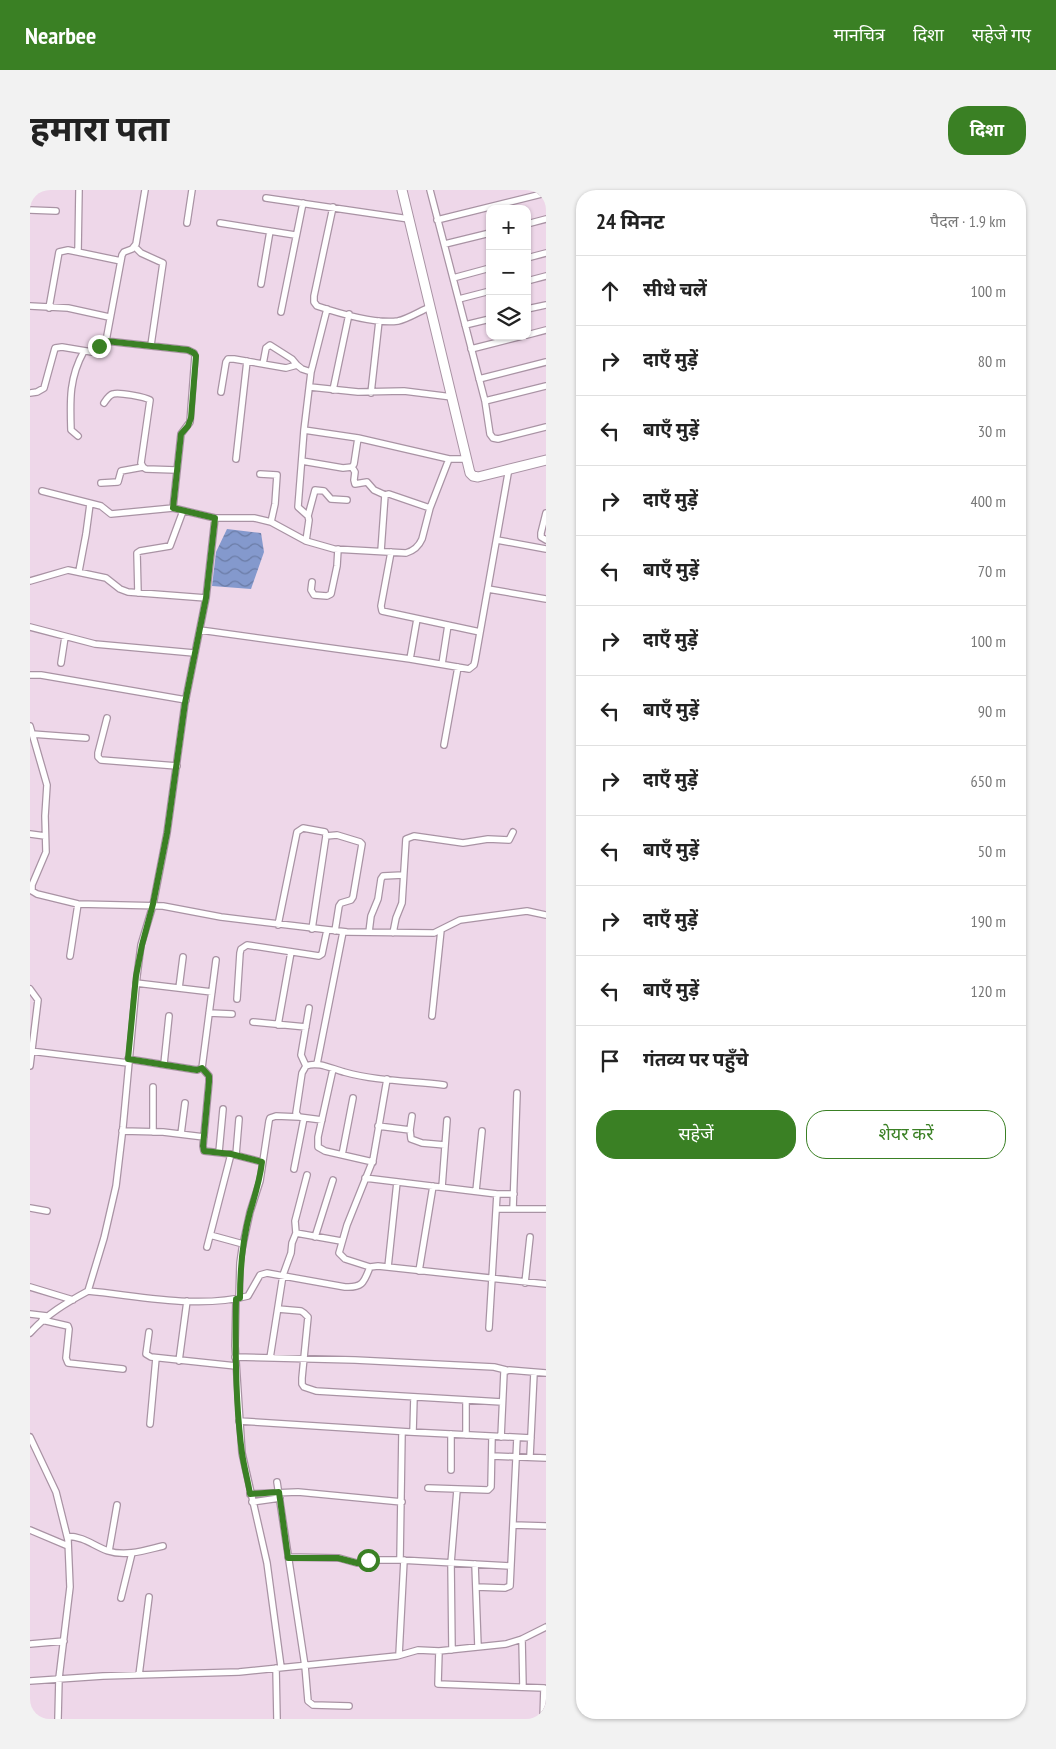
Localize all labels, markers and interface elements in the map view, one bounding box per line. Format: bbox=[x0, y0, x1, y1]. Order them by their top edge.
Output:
text: Nearbee bbox=[25, 20, 96, 51]
text: मानचित्र bbox=[833, 23, 885, 46]
text: दिशा bbox=[913, 23, 944, 46]
text: सहेजे गए bbox=[972, 23, 1031, 46]
text: हमारा पता bbox=[30, 105, 169, 151]
button: दिशा bbox=[948, 106, 1026, 155]
map controls bbox=[486, 205, 531, 340]
button: + bbox=[486, 205, 531, 250]
text: 24 मिनट bbox=[596, 208, 664, 235]
text: पैदल · 1.9 km bbox=[930, 211, 1006, 231]
button: − bbox=[486, 250, 531, 295]
icon: ahead bbox=[596, 277, 624, 305]
text: सीधे चलें bbox=[643, 277, 707, 301]
text: 100 m bbox=[971, 281, 1006, 301]
button: layers bbox=[486, 295, 531, 340]
route end bbox=[88, 335, 111, 358]
icon: right bbox=[596, 347, 624, 375]
text: दाएँ मुड़ें bbox=[643, 347, 698, 371]
text: 80 m bbox=[978, 351, 1006, 371]
icon: left bbox=[596, 417, 624, 445]
text: बाएँ मुड़ें bbox=[643, 417, 699, 441]
text: 30 m bbox=[978, 421, 1006, 441]
icon: right bbox=[596, 487, 624, 515]
text: दाएँ मुड़ें bbox=[643, 487, 698, 511]
text: 400 m bbox=[971, 491, 1006, 511]
icon: left bbox=[596, 557, 624, 585]
text: बाएँ मुड़ें bbox=[643, 557, 699, 581]
text: 70 m bbox=[978, 561, 1006, 581]
icon: right bbox=[596, 627, 624, 655]
text: दाएँ मुड़ें bbox=[643, 627, 698, 651]
text: 100 m bbox=[971, 631, 1006, 651]
icon: left bbox=[596, 697, 624, 725]
text: बाएँ मुड़ें bbox=[643, 697, 699, 721]
text: 90 m bbox=[978, 701, 1006, 721]
icon: right bbox=[596, 767, 624, 795]
text: दाएँ मुड़ें bbox=[643, 767, 698, 791]
text: 650 m bbox=[971, 771, 1006, 791]
icon: left bbox=[596, 837, 624, 865]
text: बाएँ मुड़ें bbox=[643, 837, 699, 861]
text: 50 m bbox=[978, 841, 1006, 861]
icon: right bbox=[596, 907, 624, 935]
text: दाएँ मुड़ें bbox=[643, 907, 698, 931]
text: 190 m bbox=[971, 911, 1006, 931]
icon: left bbox=[596, 977, 624, 1005]
text: बाएँ मुड़ें bbox=[643, 977, 699, 1001]
text: 120 m bbox=[971, 981, 1006, 1001]
icon: arrive bbox=[596, 1047, 624, 1075]
text: गंतव्य पर पहुँचे bbox=[643, 1047, 748, 1071]
button: सहेजें bbox=[596, 1110, 796, 1159]
button: शेयर करें bbox=[806, 1110, 1006, 1159]
route start bbox=[357, 1549, 380, 1572]

